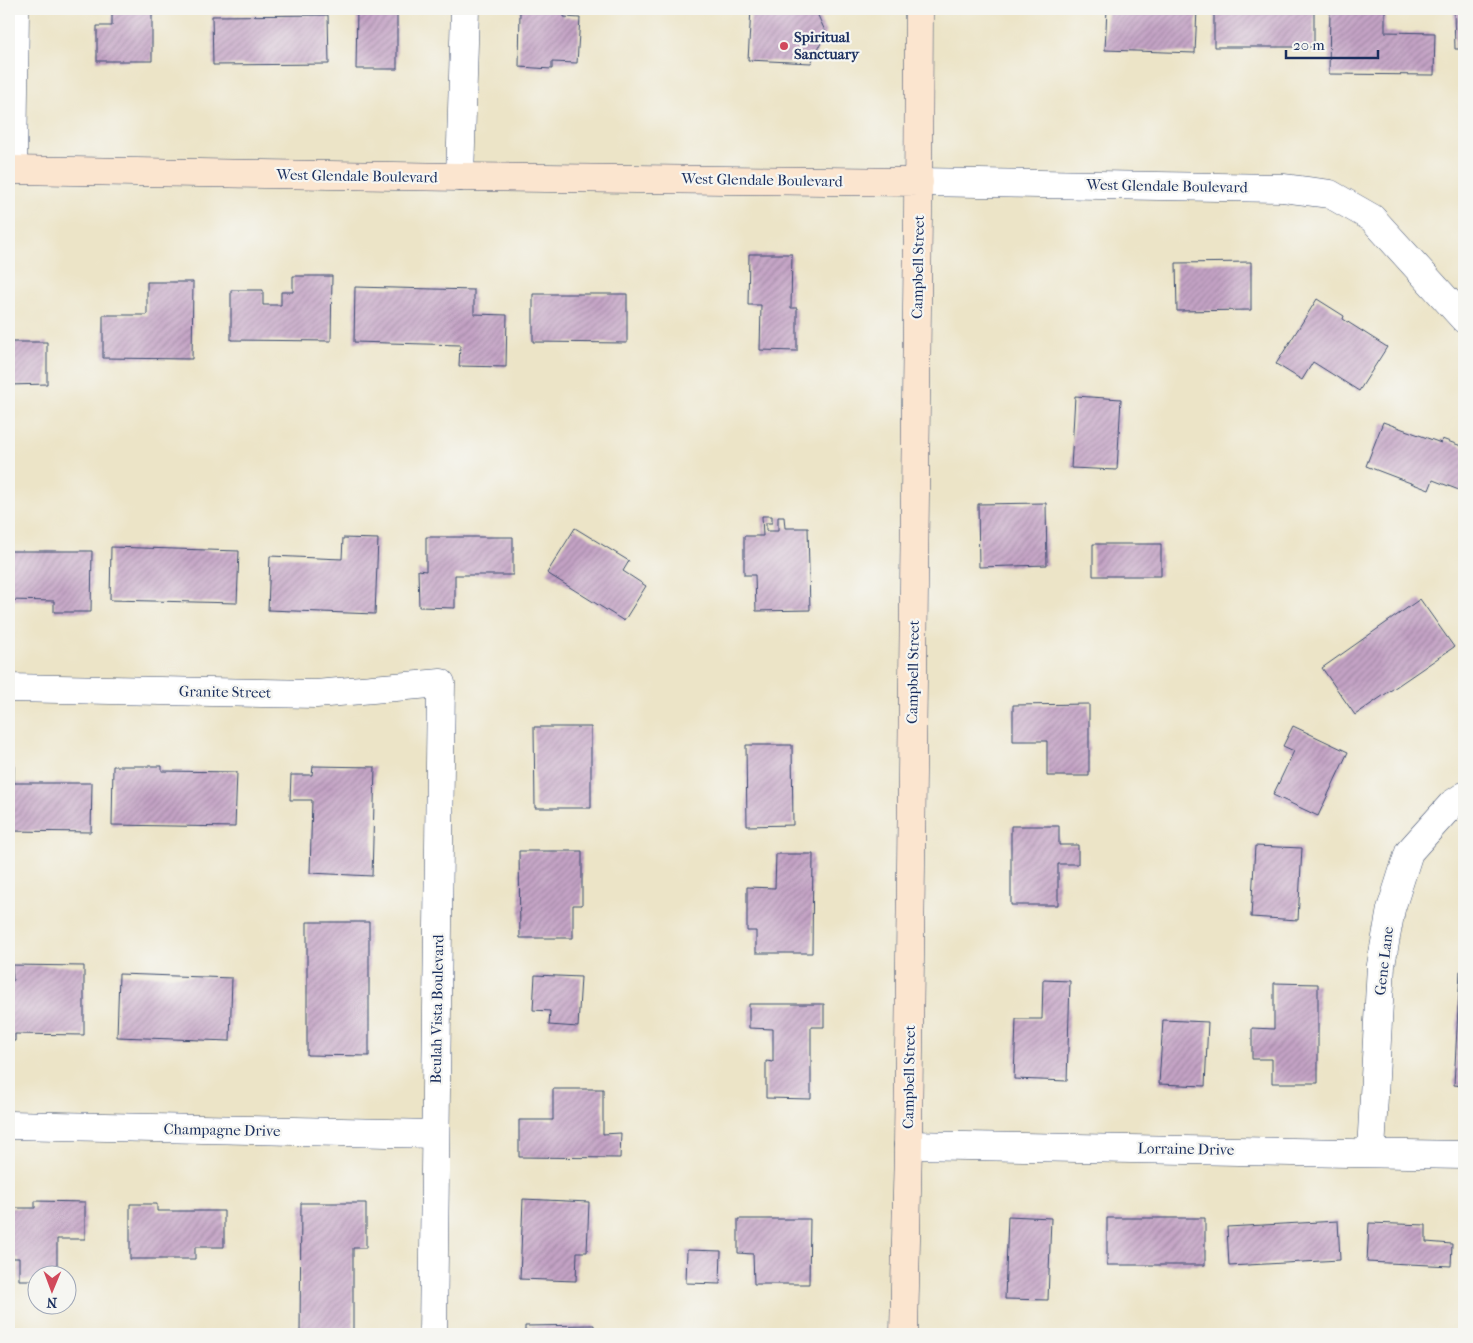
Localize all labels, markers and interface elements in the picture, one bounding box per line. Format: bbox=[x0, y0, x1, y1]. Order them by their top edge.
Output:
place label: Spiritual Sanctuary bbox=[794, 28, 860, 63]
scale bar bbox=[1286, 28, 1378, 60]
text: 20 m bbox=[1293, 36, 1325, 54]
marker: Spiritual Sanctuary bbox=[778, 40, 790, 52]
street label: West Glendale Boulevard bbox=[275, 166, 439, 186]
street label: West Glendale Boulevard bbox=[680, 170, 844, 190]
street label: West Glendale Boulevard bbox=[1085, 176, 1249, 196]
street label: Campbell Street bbox=[908, 214, 928, 319]
street label: Campbell Street bbox=[903, 619, 923, 724]
street label: Granite Street bbox=[179, 682, 272, 702]
street label: Gene Lane bbox=[1371, 925, 1397, 997]
street label: Beulah Vista Boulevard bbox=[427, 933, 447, 1084]
street label: Campbell Street bbox=[899, 1024, 919, 1129]
street label: Champagne Drive bbox=[163, 1120, 281, 1140]
street label: Lorraine Drive bbox=[1138, 1139, 1235, 1159]
north arrow bbox=[28, 1266, 78, 1316]
text: N bbox=[46, 1294, 57, 1311]

